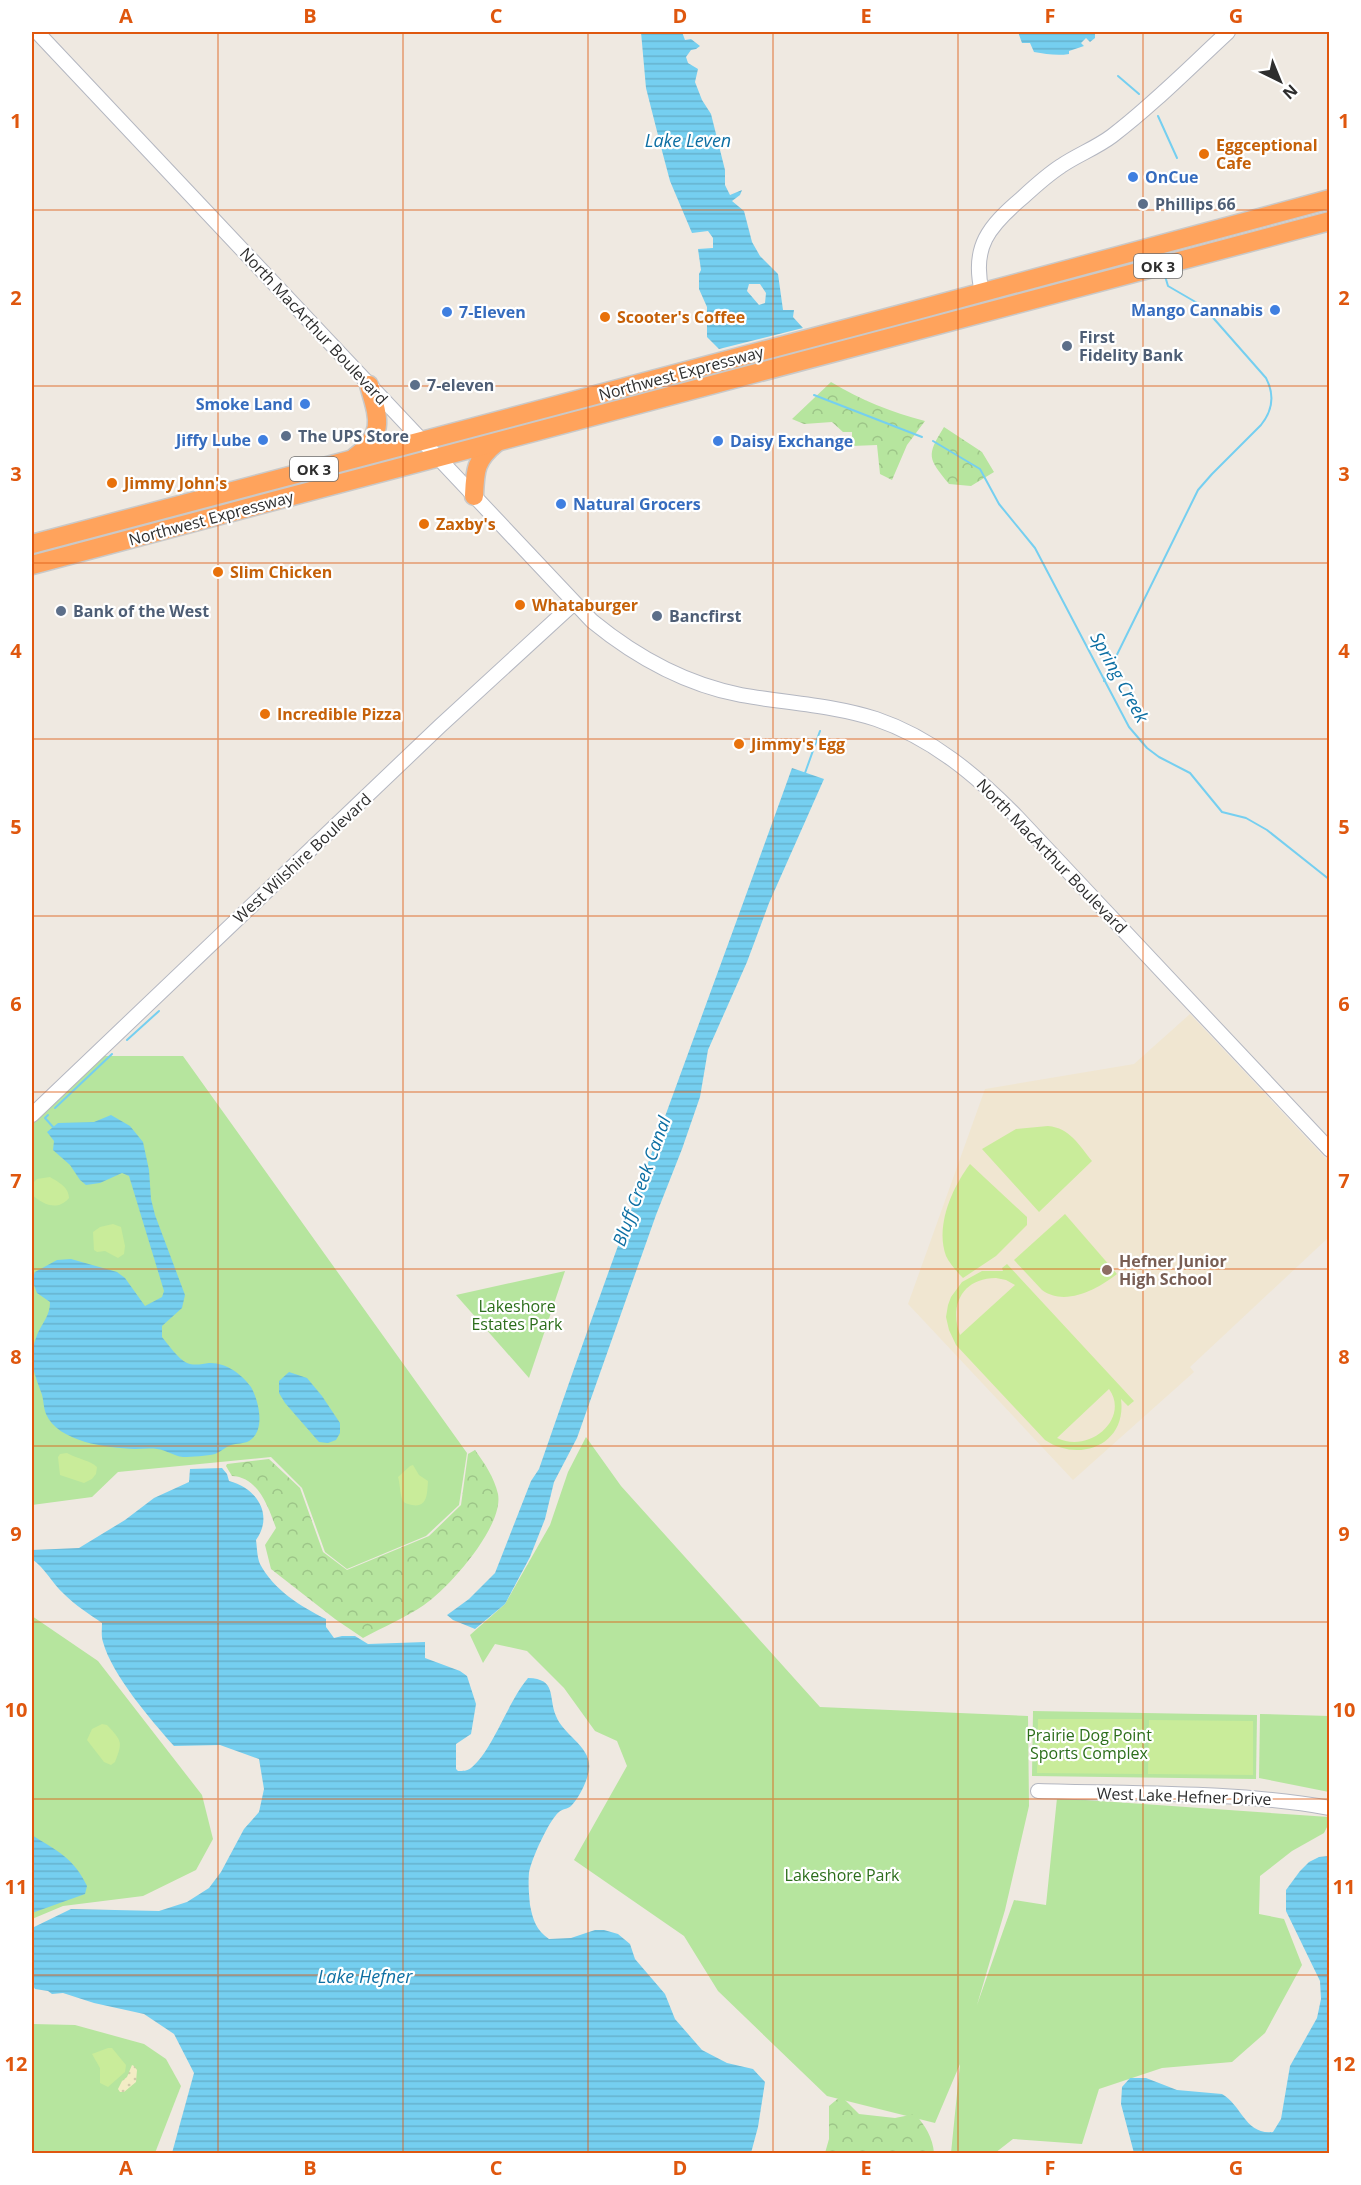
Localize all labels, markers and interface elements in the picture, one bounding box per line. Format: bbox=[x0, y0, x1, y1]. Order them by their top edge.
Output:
text: A bbox=[119, 2, 133, 29]
text: B bbox=[303, 2, 317, 29]
text: C bbox=[490, 2, 503, 29]
text: D bbox=[673, 2, 687, 29]
text: E bbox=[860, 2, 872, 29]
text: F bbox=[1045, 2, 1055, 29]
text: G bbox=[1229, 2, 1243, 29]
north arrow bbox=[1250, 51, 1310, 111]
text: N bbox=[1278, 79, 1302, 104]
text: 1 bbox=[10, 107, 22, 134]
text: 1 bbox=[1338, 107, 1350, 134]
water label: Lake Leven bbox=[645, 128, 731, 152]
place label: Eggceptional Cafe bbox=[1216, 134, 1318, 174]
marker: Eggceptional Cafe bbox=[1197, 147, 1211, 161]
place label: OnCue bbox=[1145, 166, 1198, 188]
marker: OnCue bbox=[1126, 170, 1140, 184]
place label: Phillips 66 bbox=[1155, 193, 1236, 215]
marker: Phillips 66 bbox=[1136, 197, 1150, 211]
street label: North MacArthur Boulevard bbox=[235, 243, 393, 409]
road number: OK 3 bbox=[1134, 254, 1182, 278]
text: 2 bbox=[10, 284, 22, 311]
text: 2 bbox=[1338, 284, 1350, 311]
place label: Mango Cannabis bbox=[1131, 299, 1263, 321]
place label: 7-Eleven bbox=[459, 301, 526, 323]
marker: Mango Cannabis bbox=[1268, 303, 1282, 317]
marker: 7-Eleven bbox=[440, 305, 454, 319]
place label: Scooter's Coffee bbox=[617, 306, 745, 328]
marker: Scooter's Coffee bbox=[598, 310, 612, 324]
place label: First Fidelity Bank bbox=[1079, 326, 1183, 366]
marker: First Fidelity Bank bbox=[1060, 339, 1074, 353]
street label: Northwest Expressway bbox=[596, 340, 767, 406]
place label: 7-eleven bbox=[427, 374, 494, 396]
marker: 7-eleven bbox=[408, 378, 422, 392]
place label: Smoke Land bbox=[196, 393, 293, 415]
marker: Smoke Land bbox=[298, 397, 312, 411]
place label: The UPS Store bbox=[298, 425, 409, 447]
place label: Jiffy Lube bbox=[174, 429, 251, 451]
marker: The UPS Store bbox=[279, 429, 293, 443]
place label: Daisy Exchange bbox=[730, 430, 853, 452]
marker: Jiffy Lube bbox=[256, 433, 270, 447]
marker: Daisy Exchange bbox=[711, 434, 725, 448]
road number: OK 3 bbox=[290, 457, 338, 481]
text: 3 bbox=[10, 460, 22, 487]
text: 3 bbox=[1338, 460, 1350, 487]
place label: Jimmy John's bbox=[122, 472, 227, 494]
marker: Jimmy John's bbox=[105, 476, 119, 490]
street label: Northwest Expressway bbox=[126, 485, 297, 551]
place label: Natural Grocers bbox=[573, 493, 701, 515]
marker: Natural Grocers bbox=[554, 497, 568, 511]
place label: Zaxby's bbox=[436, 513, 496, 535]
marker: Zaxby's bbox=[417, 517, 431, 531]
place label: Slim Chicken bbox=[230, 561, 332, 583]
marker: Slim Chicken bbox=[211, 565, 225, 579]
place label: Whataburger bbox=[532, 594, 638, 616]
marker: Whataburger bbox=[513, 598, 527, 612]
place label: Bank of the West bbox=[73, 600, 209, 622]
marker: Bank of the West bbox=[54, 604, 68, 618]
place label: Bancfirst bbox=[669, 605, 741, 627]
marker: Bancfirst bbox=[650, 609, 664, 623]
water label: Spring Creek bbox=[1085, 627, 1155, 728]
text: 4 bbox=[10, 637, 22, 664]
text: 4 bbox=[1338, 637, 1350, 664]
place label: Incredible Pizza bbox=[277, 703, 402, 725]
marker: Incredible Pizza bbox=[258, 707, 272, 721]
place label: Jimmy's Egg bbox=[749, 733, 845, 755]
marker: Jimmy's Egg bbox=[732, 737, 746, 751]
street label: North MacArthur Boulevard bbox=[972, 774, 1132, 938]
street label: West Wilshire Boulevard bbox=[228, 788, 376, 928]
text: 5 bbox=[10, 813, 22, 840]
text: 5 bbox=[1338, 813, 1350, 840]
text: 6 bbox=[10, 990, 22, 1017]
text: 6 bbox=[1338, 990, 1350, 1017]
water label: Bluff Creek Canal bbox=[606, 1112, 676, 1249]
text: 7 bbox=[10, 1167, 22, 1194]
text: 7 bbox=[1338, 1167, 1350, 1194]
place label: Hefner Junior High School bbox=[1119, 1250, 1227, 1290]
marker: Hefner Junior High School bbox=[1100, 1263, 1114, 1277]
park label: Lakeshore Estates Park bbox=[471, 1295, 563, 1335]
text: 8 bbox=[10, 1343, 22, 1370]
text: 8 bbox=[1338, 1343, 1350, 1370]
text: 9 bbox=[10, 1520, 22, 1547]
text: 9 bbox=[1338, 1520, 1350, 1547]
text: 10 bbox=[5, 1696, 27, 1723]
text: 10 bbox=[1333, 1696, 1355, 1723]
park label: Prairie Dog Point Sports Complex bbox=[1026, 1724, 1152, 1764]
street label: West Lake Hefner Drive bbox=[1096, 1782, 1272, 1810]
park label: Lakeshore Park bbox=[785, 1864, 900, 1886]
text: 11 bbox=[5, 1873, 27, 1900]
text: 11 bbox=[1333, 1873, 1355, 1900]
water label: Lake Hefner bbox=[318, 1964, 413, 1988]
text: 12 bbox=[5, 2050, 27, 2077]
text: 12 bbox=[1333, 2050, 1355, 2077]
text: A bbox=[119, 2154, 133, 2181]
text: B bbox=[303, 2154, 317, 2181]
text: C bbox=[490, 2154, 503, 2181]
text: D bbox=[673, 2154, 687, 2181]
text: E bbox=[860, 2154, 872, 2181]
text: F bbox=[1045, 2154, 1055, 2181]
text: G bbox=[1229, 2154, 1243, 2181]

